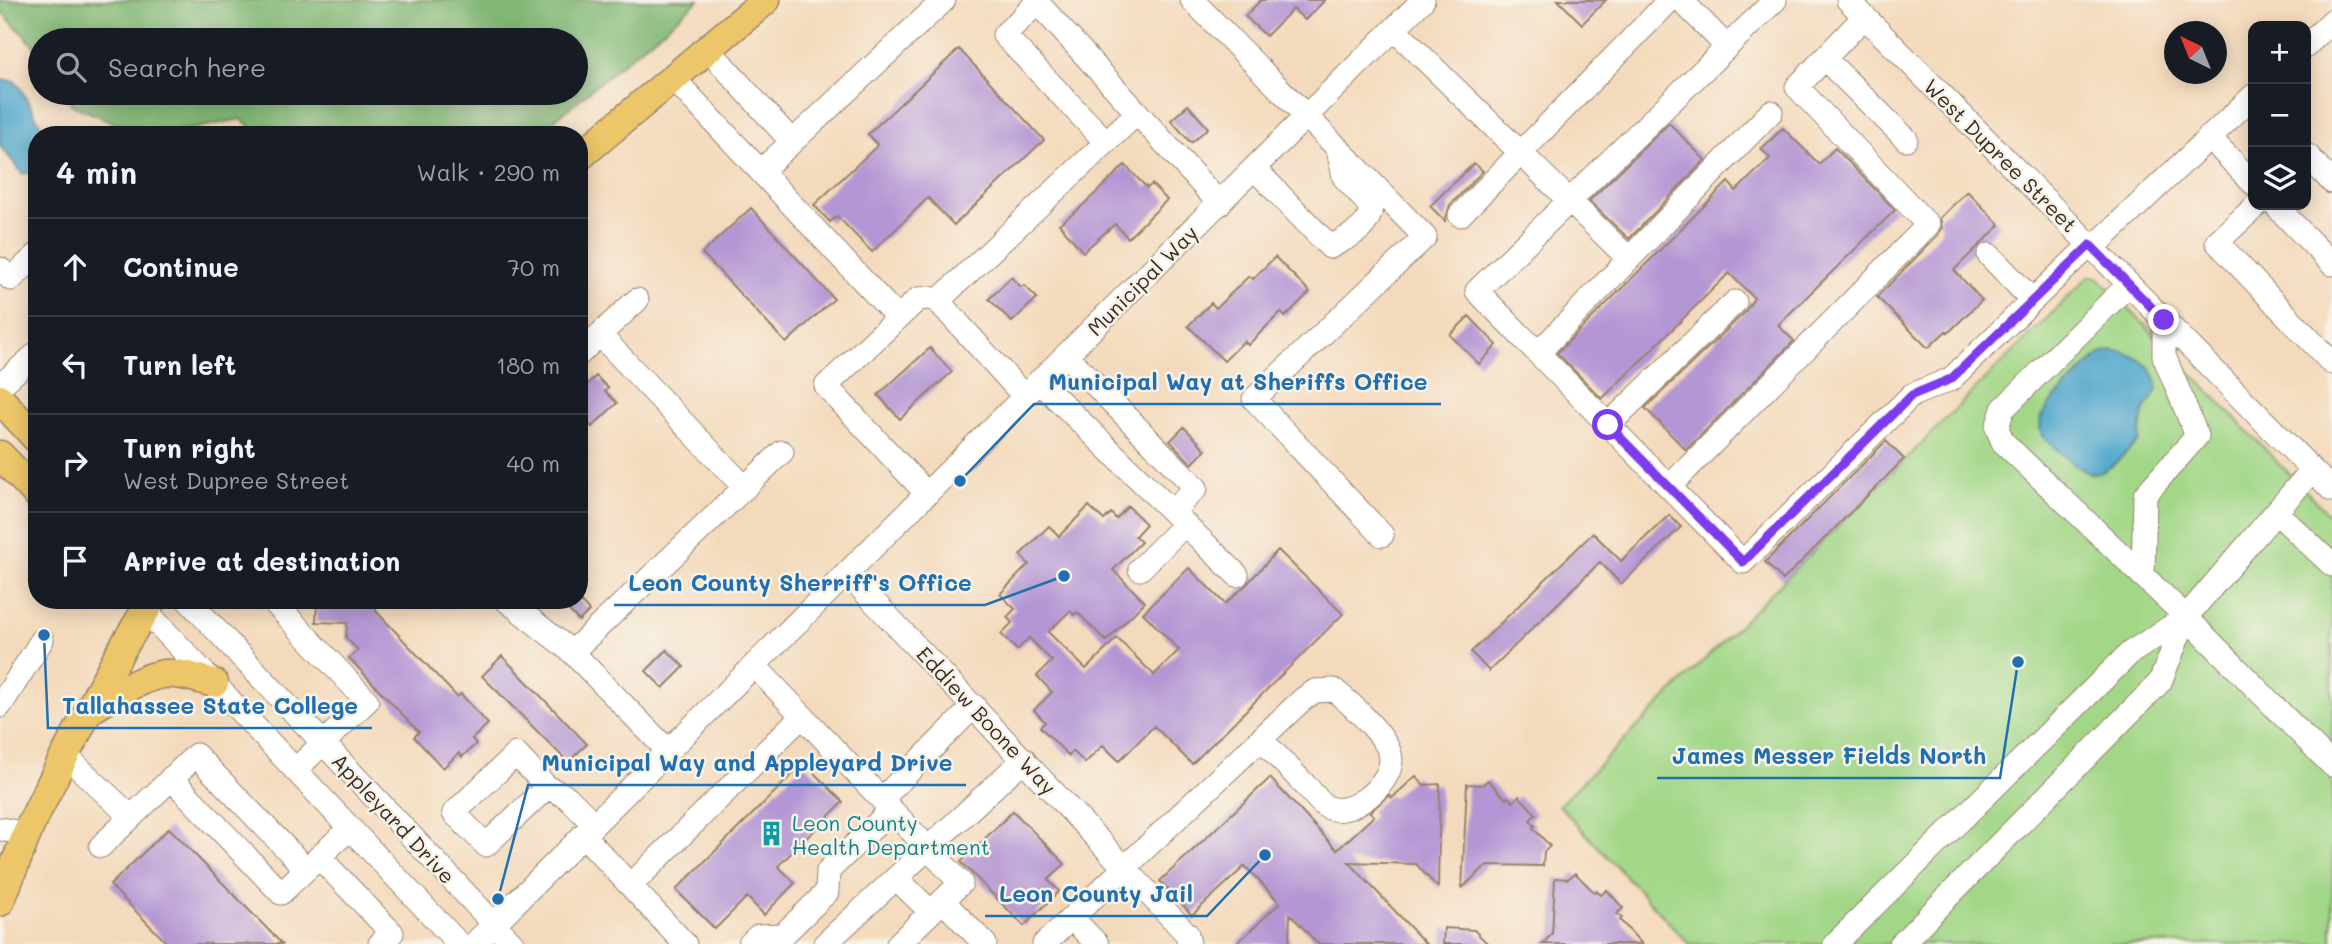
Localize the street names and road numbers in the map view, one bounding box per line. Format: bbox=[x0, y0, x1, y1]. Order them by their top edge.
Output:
street label: West Dupree Street bbox=[1918, 72, 2084, 238]
street label: Municipal Way bbox=[1081, 219, 1203, 341]
street label: Eddiew Boone Way bbox=[911, 640, 1063, 800]
street label: Appleyard Drive bbox=[327, 747, 461, 889]

